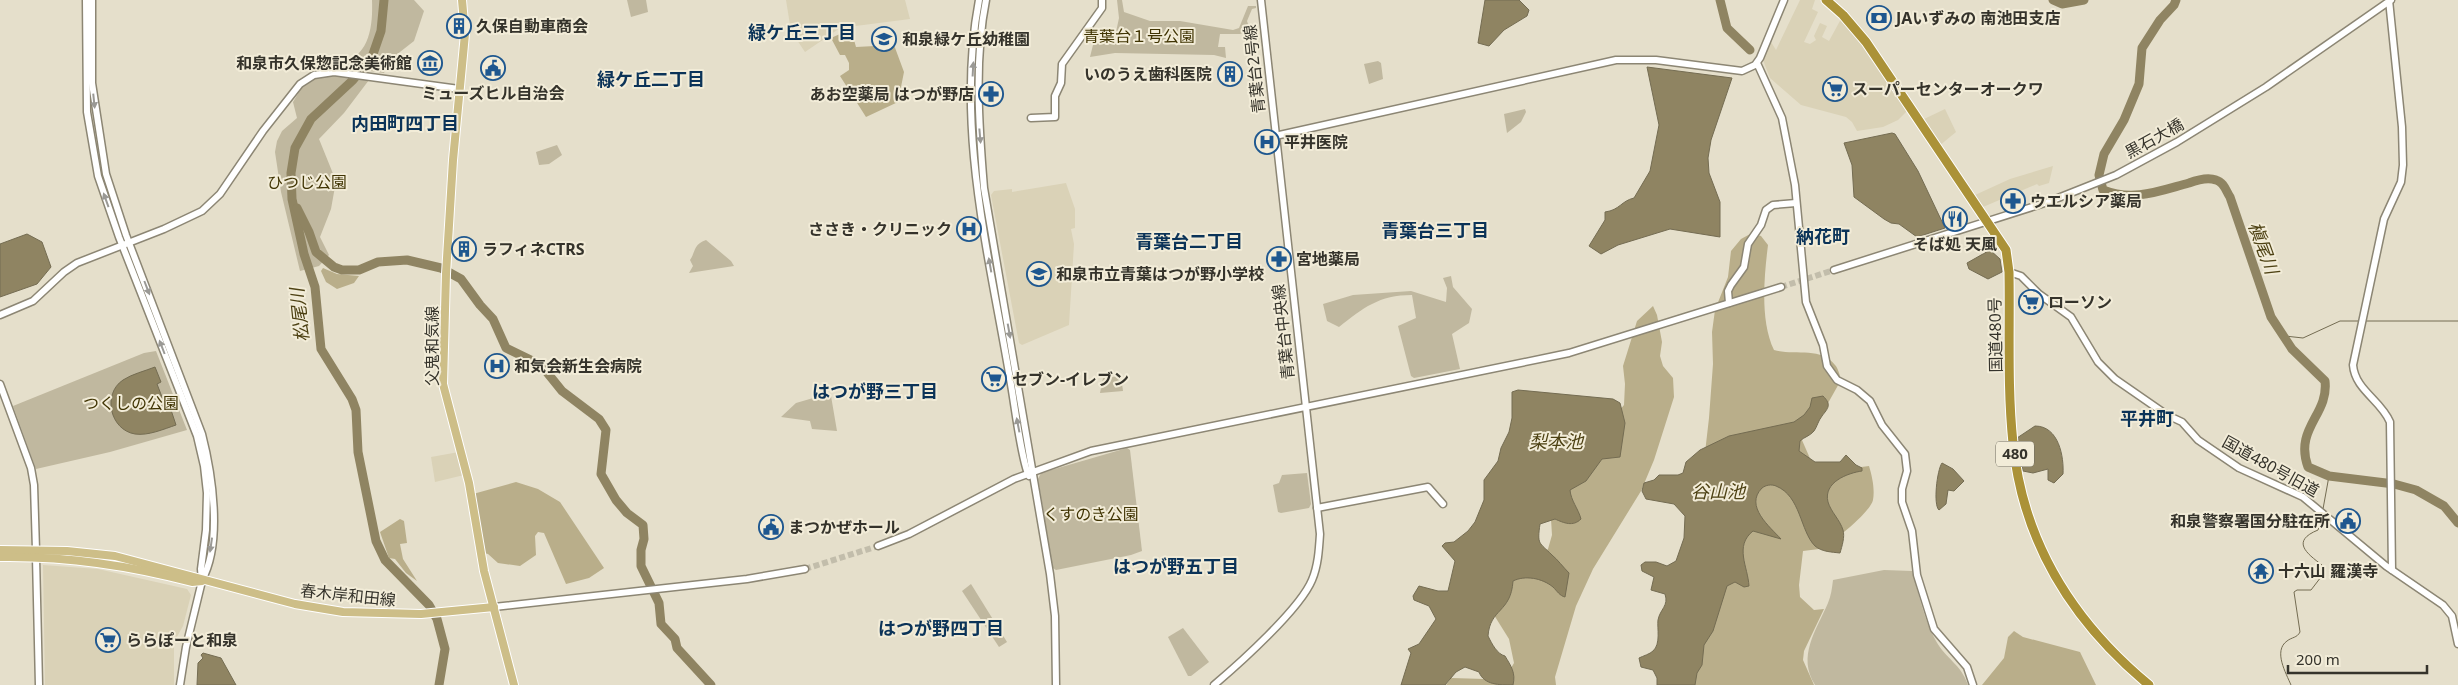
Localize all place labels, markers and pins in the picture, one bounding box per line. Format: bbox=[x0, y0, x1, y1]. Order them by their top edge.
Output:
bank icon: JAいずみの 南池田支店 bbox=[1866, 5, 1892, 31]
place label: JAいずみの 南池田支店 bbox=[1894, 7, 2061, 29]
building icon: 久保自動車商会 bbox=[446, 13, 472, 39]
place label: 久保自動車商会 bbox=[476, 15, 588, 37]
school or university icon: 和泉緑ケ丘幼稚園 bbox=[871, 26, 897, 52]
place label: 和泉緑ケ丘幼稚園 bbox=[902, 28, 1030, 50]
museum icon: 和泉市久保惣記念美術館 bbox=[417, 50, 443, 76]
place label: 和泉市久保惣記念美術館 bbox=[236, 52, 412, 74]
public building icon: ミューズヒル自治会 bbox=[480, 55, 506, 81]
building icon: いのうえ歯科医院 bbox=[1217, 61, 1243, 87]
place label: いのうえ歯科医院 bbox=[1084, 63, 1212, 85]
supermarket icon: スーパーセンターオークワ bbox=[1822, 76, 1848, 102]
place label: スーパーセンターオークワ bbox=[1852, 78, 2044, 100]
pharmacy icon: あお空薬局 はつが野店 bbox=[978, 81, 1004, 107]
place label: ミューズヒル自治会 bbox=[421, 82, 565, 104]
place label: あお空薬局 はつが野店 bbox=[810, 83, 974, 105]
hospital icon: 平井医院 bbox=[1254, 129, 1280, 155]
place label: 平井医院 bbox=[1284, 131, 1348, 153]
pharmacy icon: ウエルシア薬局 bbox=[2000, 188, 2026, 214]
place label: ウエルシア薬局 bbox=[2030, 190, 2142, 212]
restaurant icon: そば処 天風 bbox=[1942, 206, 1968, 232]
hospital icon: ささき・クリニック bbox=[956, 216, 982, 242]
place label: ささき・クリニック bbox=[808, 218, 952, 240]
place label: そば処 天風 bbox=[1913, 233, 1997, 255]
building icon: ラフィネCTRS bbox=[451, 236, 477, 262]
place label: ラフィネCTRS bbox=[482, 238, 585, 260]
pharmacy icon: 宮地薬局 bbox=[1266, 246, 1292, 272]
place label: 宮地薬局 bbox=[1296, 248, 1360, 270]
school or university icon: 和泉市立青葉はつが野小学校 bbox=[1026, 261, 1052, 287]
place label: 和泉市立青葉はつが野小学校 bbox=[1056, 263, 1264, 285]
supermarket icon: ローソン bbox=[2018, 289, 2044, 315]
place label: ローソン bbox=[2048, 291, 2112, 313]
hospital icon: 和気会新生会病院 bbox=[484, 353, 510, 379]
place label: 和気会新生会病院 bbox=[514, 355, 642, 377]
supermarket icon: セブン-イレブン bbox=[981, 366, 1007, 392]
place label: セブン-イレブン bbox=[1012, 368, 1129, 390]
public building icon: 和泉警察署国分駐在所 bbox=[2335, 508, 2361, 534]
place label: 和泉警察署国分駐在所 bbox=[2170, 510, 2330, 532]
public building icon: まつかぜホール bbox=[758, 514, 784, 540]
place label: まつかぜホール bbox=[788, 516, 900, 538]
temple icon: 十六山 羅漢寺 bbox=[2248, 558, 2274, 584]
place label: 十六山 羅漢寺 bbox=[2278, 560, 2378, 582]
supermarket icon: ららぽーと和泉 bbox=[95, 627, 121, 653]
place label: ららぽーと和泉 bbox=[126, 629, 238, 651]

